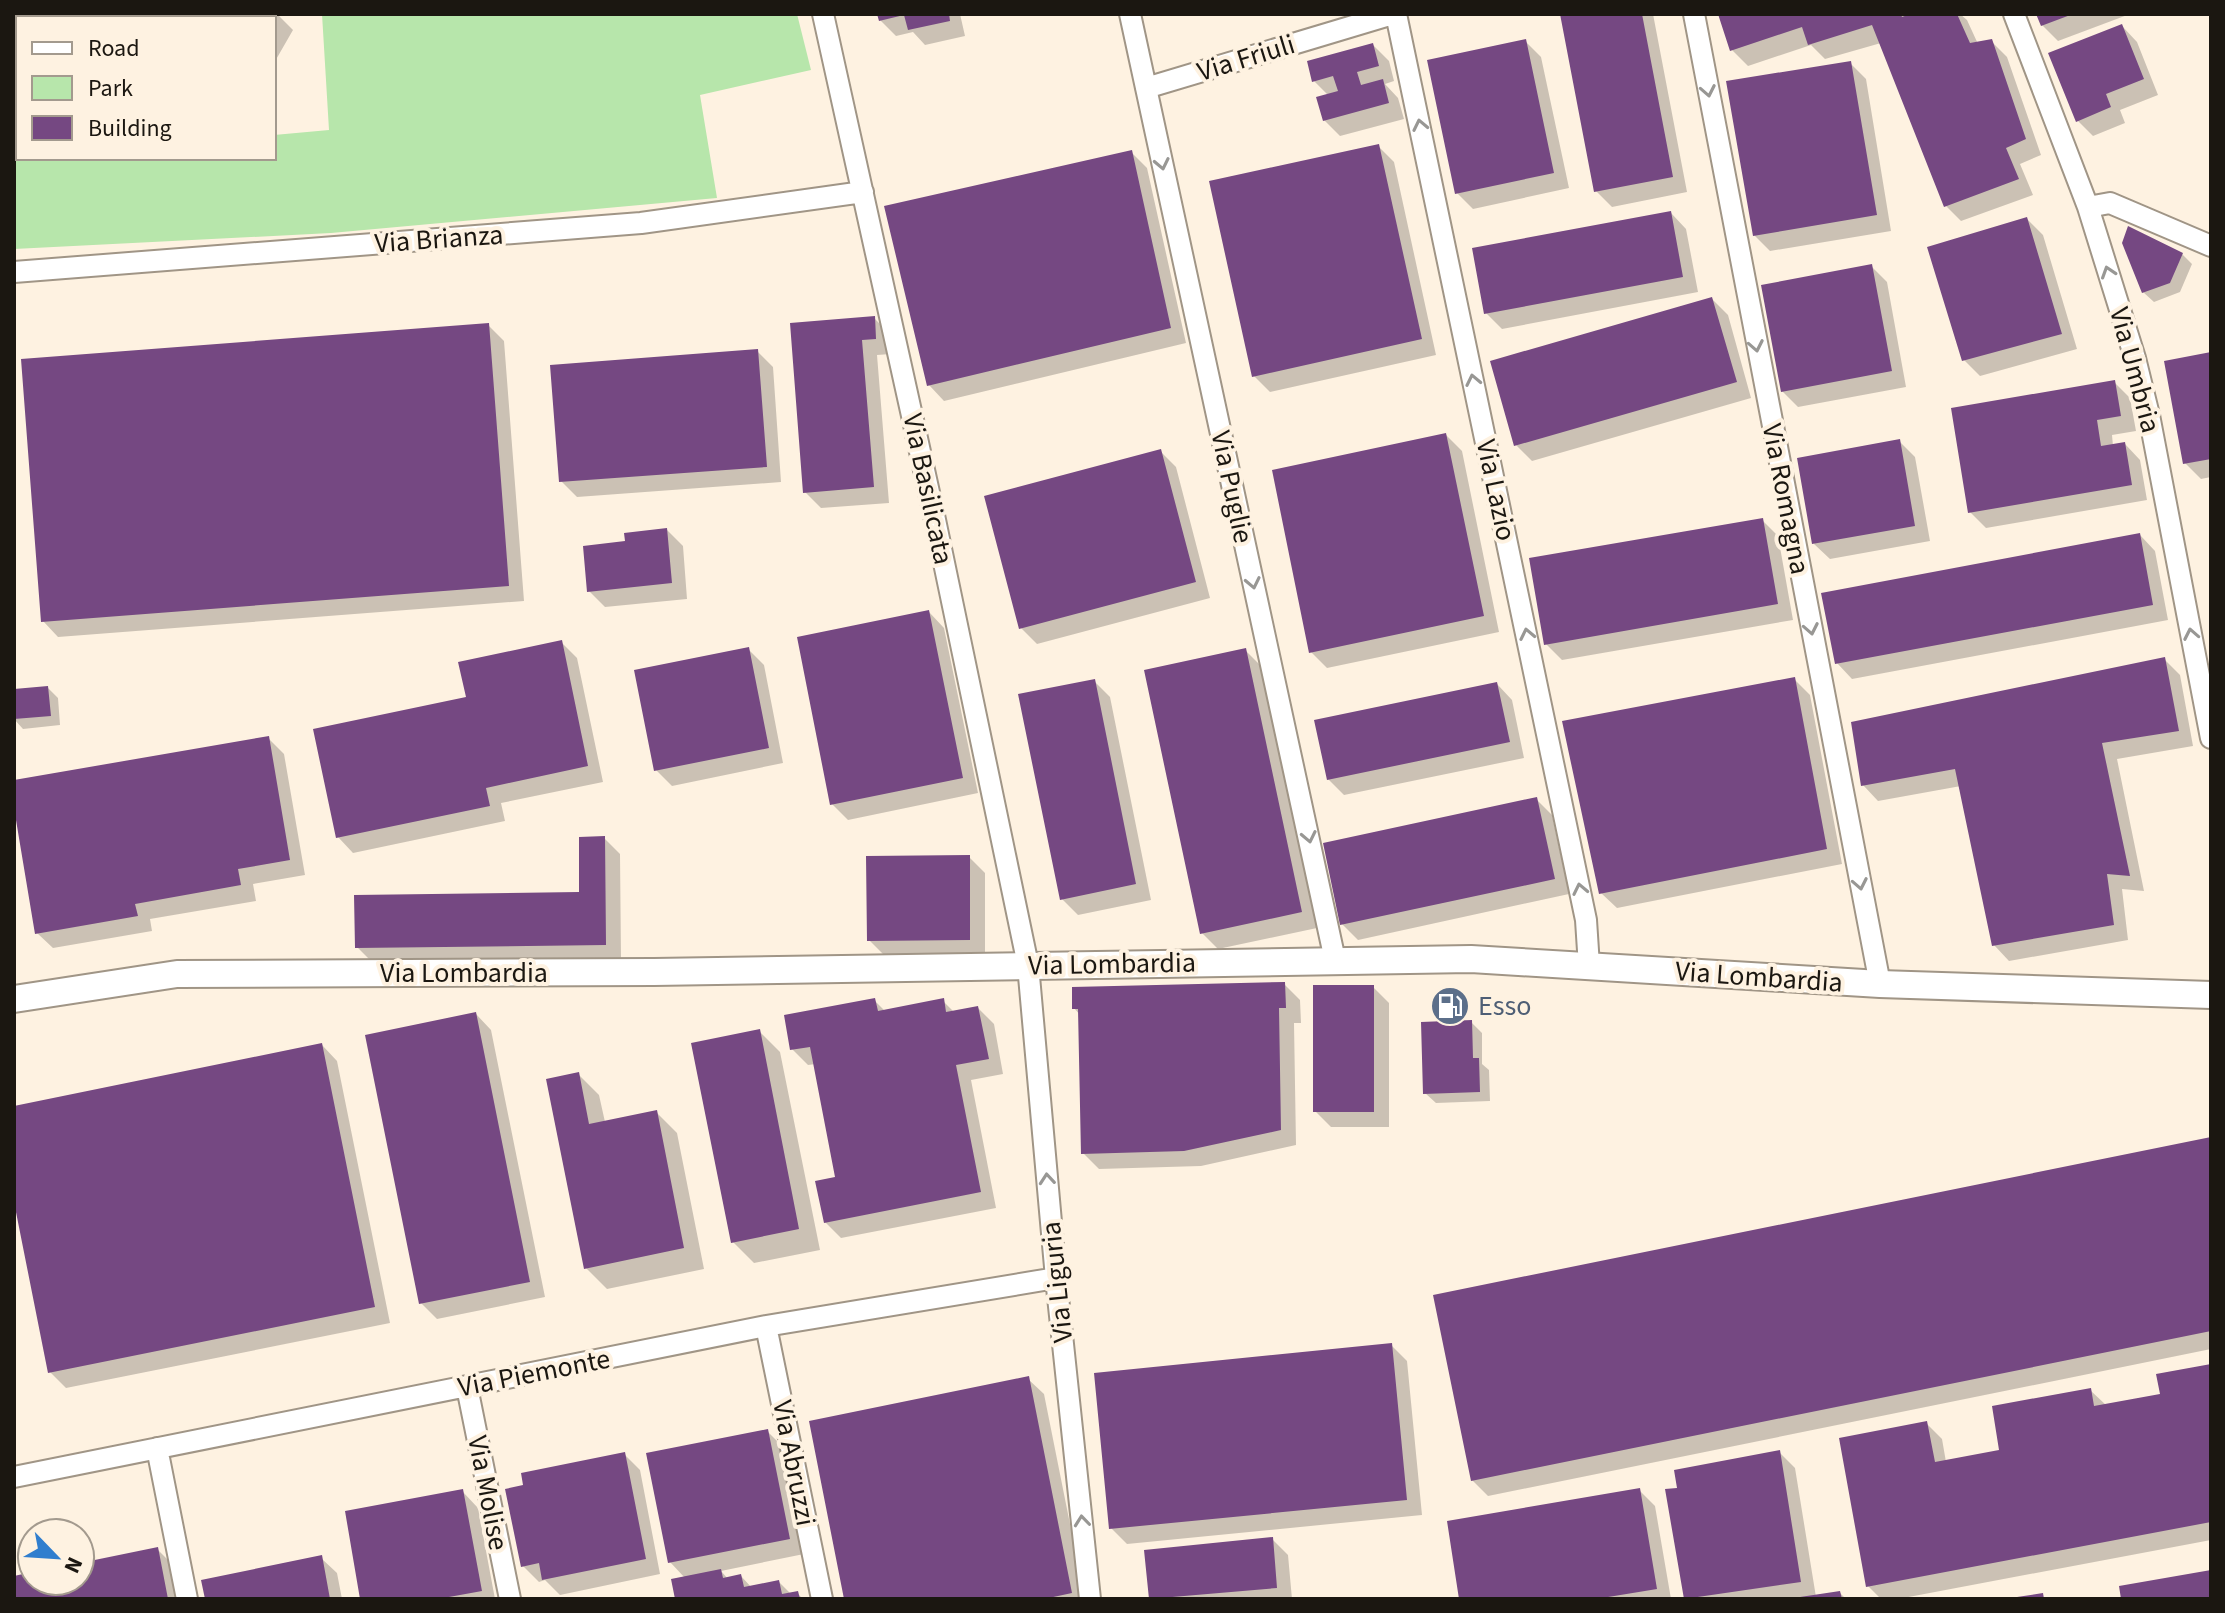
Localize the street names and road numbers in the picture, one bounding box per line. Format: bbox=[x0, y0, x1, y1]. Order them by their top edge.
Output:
street label: Via Friuli bbox=[1192, 24, 1300, 92]
street label: Via Brianza bbox=[373, 215, 505, 263]
street label: Via Umbria bbox=[2099, 303, 2171, 437]
street label: Via Basilicata bbox=[892, 410, 964, 568]
street label: Via Romagna bbox=[1752, 420, 1820, 578]
street label: Via Puglie bbox=[1201, 427, 1263, 547]
street label: Via Lazio bbox=[1466, 436, 1526, 544]
street label: Via Lombardia bbox=[1028, 943, 1196, 985]
street label: Via Lombardia bbox=[1674, 951, 1844, 1003]
street label: Via Lombardia bbox=[380, 953, 548, 993]
street label: Via Liguria bbox=[1031, 1219, 1083, 1345]
street label: Via Piemonte bbox=[454, 1339, 614, 1407]
street label: Via Abruzzi bbox=[762, 1397, 826, 1529]
street label: Via Molise bbox=[457, 1432, 519, 1554]

